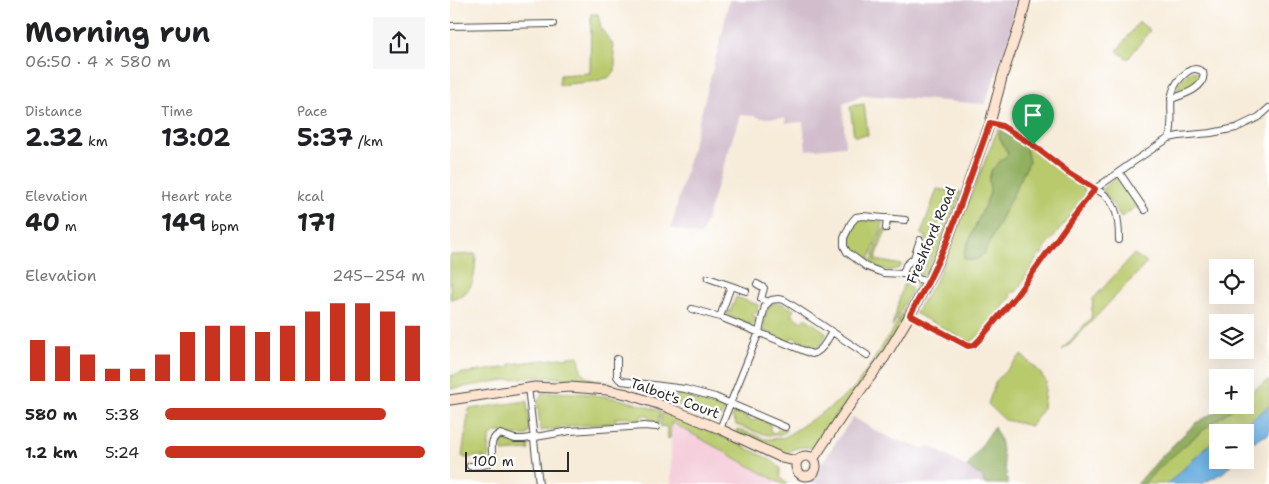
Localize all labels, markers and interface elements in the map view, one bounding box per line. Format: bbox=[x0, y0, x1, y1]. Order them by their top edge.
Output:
text: Morning run bbox=[25, 13, 210, 51]
button: share bbox=[373, 17, 425, 69]
text: 06:50 · 4 × 580 m bbox=[25, 51, 171, 72]
pin bbox=[1012, 94, 1054, 145]
icon: arrive bbox=[1019, 101, 1047, 129]
text: Distance bbox=[25, 102, 82, 120]
text: Time bbox=[161, 102, 193, 120]
text: Pace bbox=[297, 102, 328, 120]
text: 2.32 bbox=[25, 120, 83, 154]
text: 13:02 bbox=[161, 120, 230, 154]
text: 5:37 bbox=[297, 120, 353, 154]
text: km bbox=[83, 132, 108, 150]
text: /km bbox=[353, 132, 383, 150]
street label: Freshford Road bbox=[902, 184, 960, 286]
text: Elevation bbox=[25, 187, 88, 205]
text: Heart rate bbox=[161, 187, 232, 205]
text: kcal bbox=[297, 187, 324, 205]
text: 40 bbox=[25, 205, 60, 239]
text: 149 bbox=[161, 205, 206, 239]
text: 171 bbox=[297, 205, 336, 239]
text: m bbox=[60, 217, 77, 235]
text: bpm bbox=[206, 217, 239, 235]
map controls bbox=[1209, 259, 1254, 469]
button: locate bbox=[1209, 259, 1254, 304]
text: Elevation bbox=[25, 265, 97, 286]
text: 245–254 m bbox=[332, 265, 425, 286]
button: layers bbox=[1209, 314, 1254, 359]
button: + bbox=[1209, 369, 1254, 414]
street label: Talbot's Court bbox=[628, 374, 722, 422]
text: 580 m bbox=[25, 404, 77, 425]
text: 5:38 bbox=[105, 404, 140, 425]
button: − bbox=[1209, 424, 1254, 469]
text: 1.2 km bbox=[25, 442, 78, 463]
text: 5:24 bbox=[105, 442, 139, 463]
scale bar bbox=[465, 449, 569, 472]
text: 100 m bbox=[472, 452, 514, 470]

